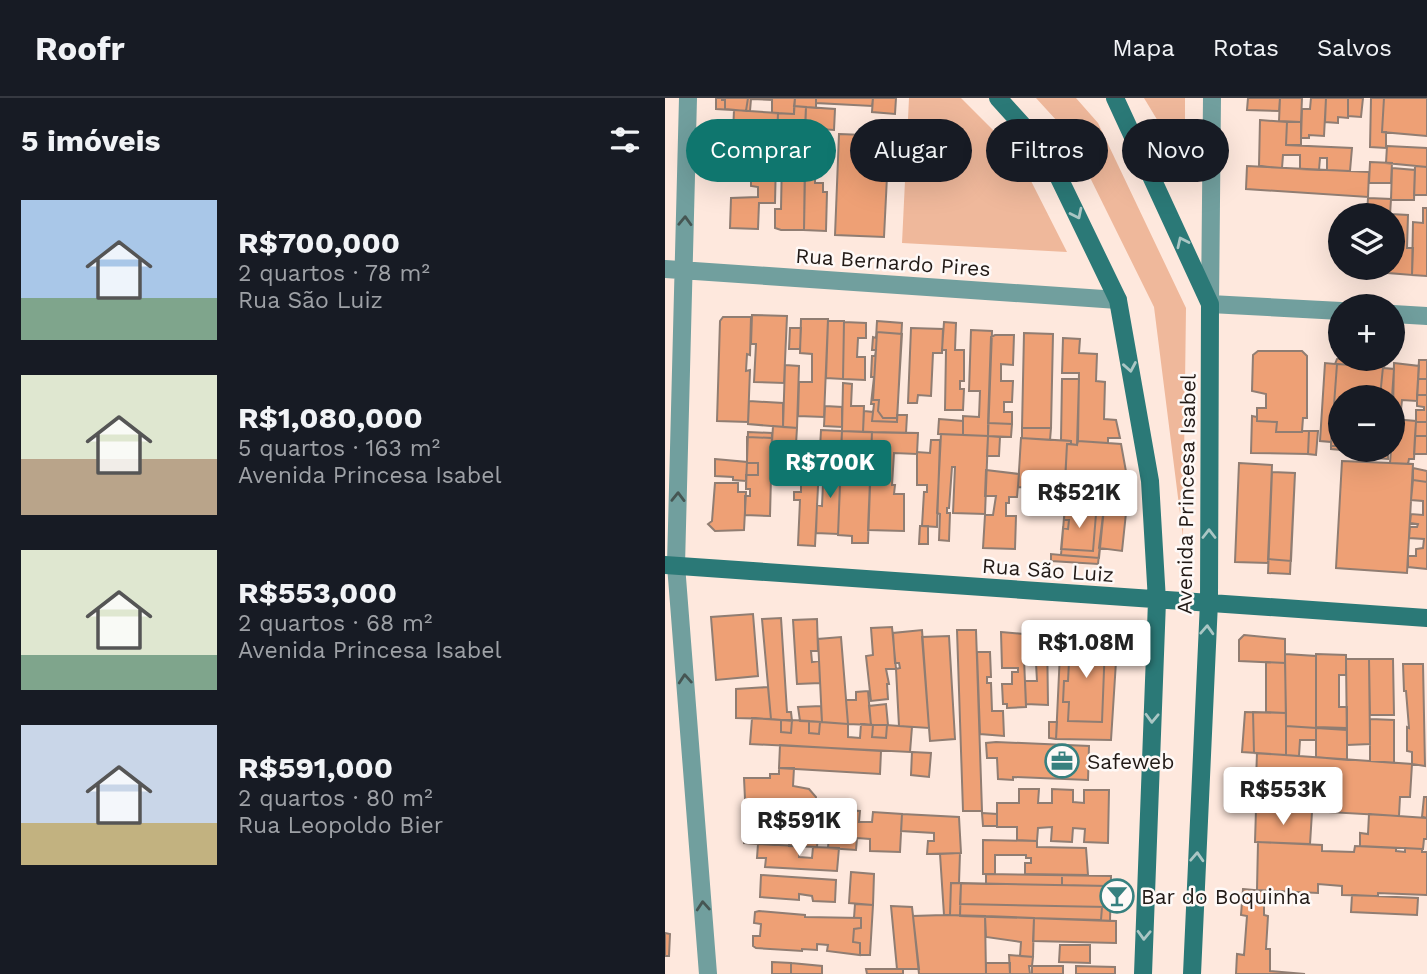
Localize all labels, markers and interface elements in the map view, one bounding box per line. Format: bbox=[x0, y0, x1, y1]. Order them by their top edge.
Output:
text: Roofr bbox=[35, 29, 125, 68]
text: Mapa bbox=[1112, 34, 1175, 62]
text: Rotas bbox=[1213, 34, 1279, 62]
text: Salvos bbox=[1317, 34, 1392, 62]
chip: Comprar bbox=[686, 119, 836, 182]
chip: Alugar bbox=[850, 119, 972, 182]
chip: Filtros bbox=[986, 119, 1108, 182]
chip: Novo bbox=[1122, 119, 1229, 182]
icon: filters bbox=[606, 121, 644, 159]
text: 5 imóveis bbox=[21, 123, 160, 158]
map controls bbox=[1328, 203, 1405, 462]
button: layers bbox=[1328, 203, 1405, 280]
one-way arrow bbox=[1068, 207, 1082, 219]
one-way arrow bbox=[677, 215, 692, 226]
text: R$700,000 bbox=[238, 225, 400, 260]
icon: home bbox=[77, 228, 161, 312]
one-way arrow bbox=[1176, 237, 1190, 249]
street label: Rua Bernardo Pires bbox=[795, 243, 991, 281]
text: 2 quartos · 78 m² bbox=[238, 260, 430, 287]
text: Rua São Luiz bbox=[238, 287, 383, 314]
button: + bbox=[1328, 294, 1405, 371]
one-way arrow bbox=[1122, 361, 1137, 373]
street label: Avenida Princesa Isabel bbox=[1171, 373, 1201, 615]
button: − bbox=[1328, 385, 1405, 462]
text: R$1,080,000 bbox=[238, 400, 423, 435]
icon: home bbox=[77, 403, 161, 487]
text: 5 quartos · 163 m² bbox=[238, 435, 440, 462]
pin: R$700K bbox=[773, 440, 887, 500]
text: R$700K bbox=[785, 449, 875, 476]
text: Avenida Princesa Isabel bbox=[238, 462, 502, 489]
pin: R$521K bbox=[1022, 470, 1136, 530]
text: R$521K bbox=[1037, 479, 1121, 506]
one-way arrow bbox=[670, 491, 685, 502]
one-way arrow bbox=[1201, 528, 1217, 539]
street label: Rua São Luiz bbox=[981, 553, 1115, 587]
text: R$553,000 bbox=[238, 575, 397, 610]
icon: home bbox=[77, 578, 161, 662]
text: 2 quartos · 68 m² bbox=[238, 610, 432, 637]
pin: R$1.08M bbox=[1021, 620, 1151, 680]
one-way arrow bbox=[1200, 624, 1215, 635]
text: R$1.08M bbox=[1037, 629, 1135, 656]
text: Avenida Princesa Isabel bbox=[238, 637, 502, 664]
one-way arrow bbox=[678, 673, 693, 684]
one-way arrow bbox=[1145, 712, 1160, 723]
office icon: Safeweb bbox=[1043, 742, 1081, 780]
place label: Safeweb bbox=[1087, 749, 1174, 774]
text: R$591,000 bbox=[238, 750, 393, 785]
icon: home bbox=[77, 753, 161, 837]
pin: R$553K bbox=[1226, 768, 1340, 827]
text: R$553K bbox=[1240, 776, 1327, 803]
text: 2 quartos · 80 m² bbox=[238, 785, 433, 812]
pin: R$591K bbox=[742, 798, 856, 858]
text: R$591K bbox=[757, 807, 841, 834]
text: Rua Leopoldo Bier bbox=[238, 812, 443, 839]
one-way arrow bbox=[1189, 851, 1204, 862]
bar icon: Bar do Boquinha bbox=[1098, 877, 1136, 915]
place label: Bar do Boquinha bbox=[1141, 884, 1311, 909]
one-way arrow bbox=[696, 900, 711, 911]
one-way arrow bbox=[1137, 930, 1152, 941]

